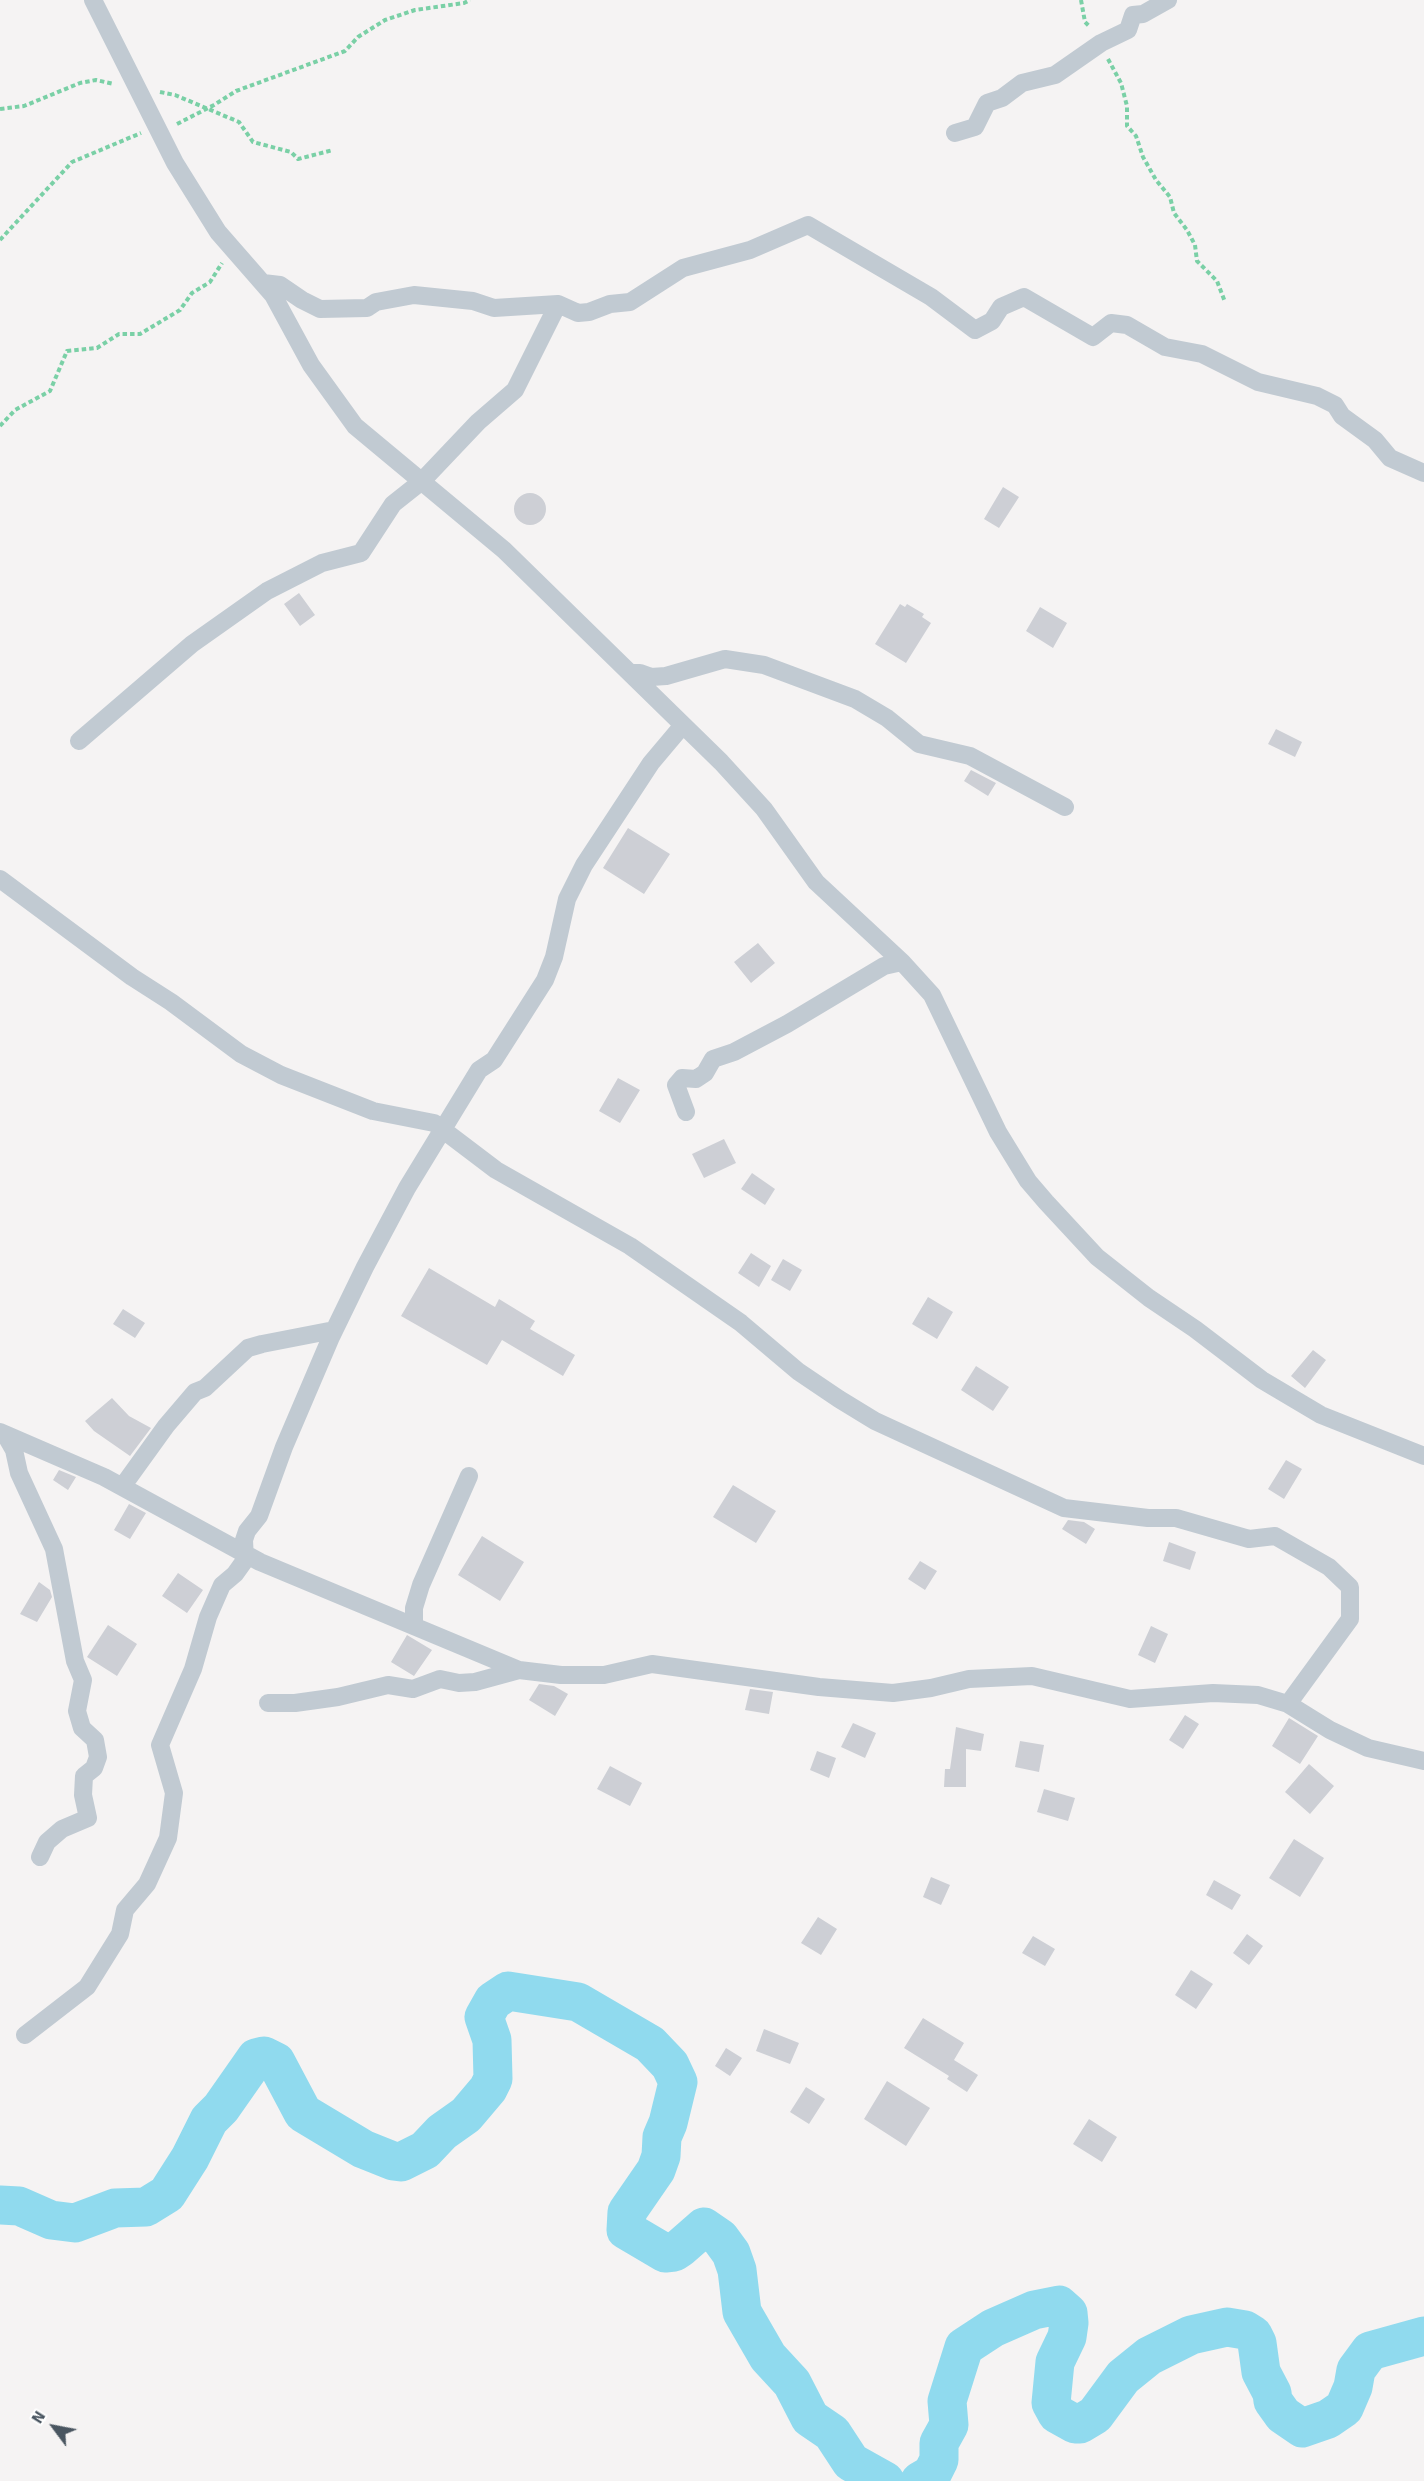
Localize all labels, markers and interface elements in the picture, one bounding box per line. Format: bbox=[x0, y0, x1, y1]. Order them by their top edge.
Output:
north arrow bbox=[24, 2397, 84, 2457]
text: N bbox=[27, 2407, 50, 2427]

